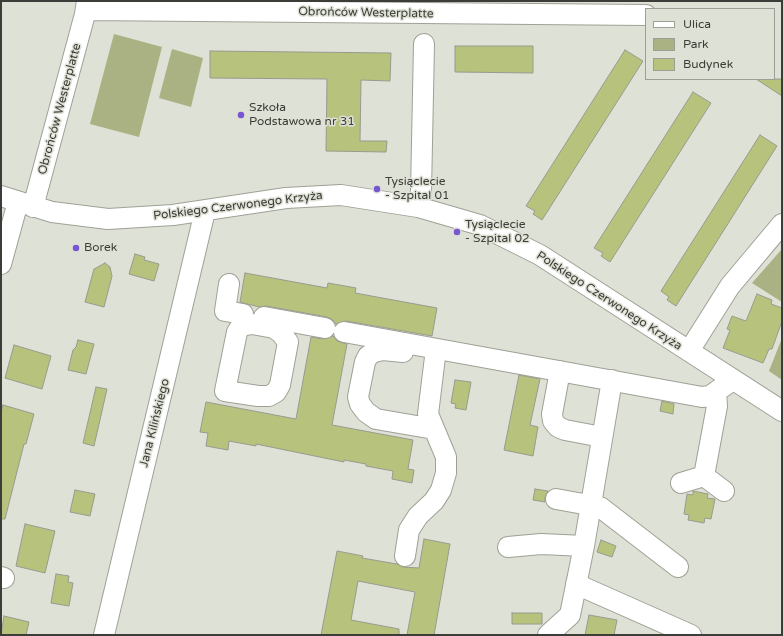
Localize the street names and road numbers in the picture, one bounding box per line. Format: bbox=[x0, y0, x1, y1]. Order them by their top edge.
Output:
street label: Obrońców Westerplatte bbox=[298, 5, 434, 21]
street label: Obrońców Westerplatte bbox=[36, 42, 84, 176]
street label: Polskiego Czerwonego Krzyża bbox=[152, 188, 324, 224]
street label: Polskiego Czerwonego Krzyża bbox=[534, 249, 684, 353]
street label: Jana Kilińskiego bbox=[137, 377, 173, 469]

